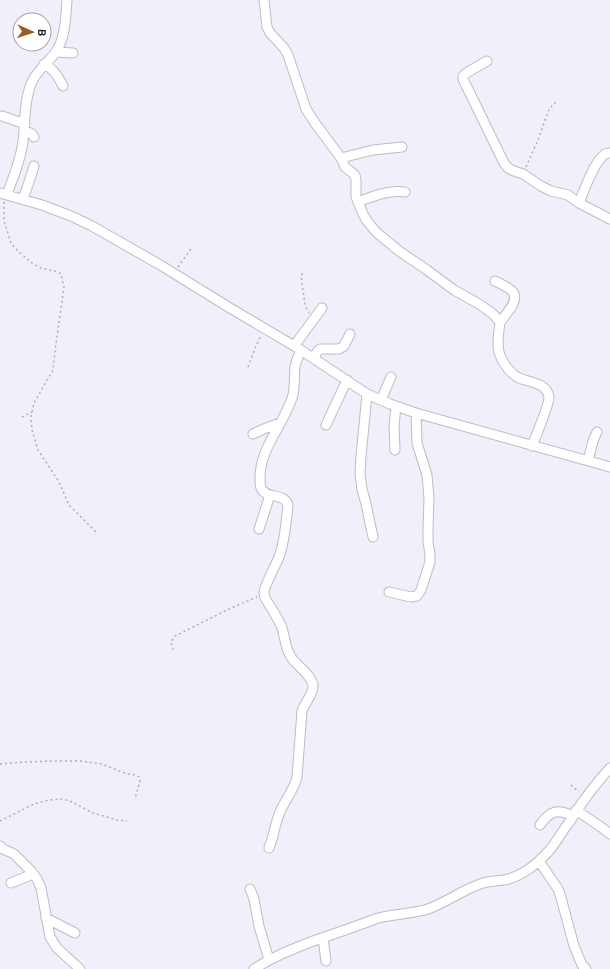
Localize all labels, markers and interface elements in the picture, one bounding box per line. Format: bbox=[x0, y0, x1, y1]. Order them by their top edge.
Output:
north arrow bbox=[12, 12, 52, 52]
text: B bbox=[36, 29, 48, 36]

